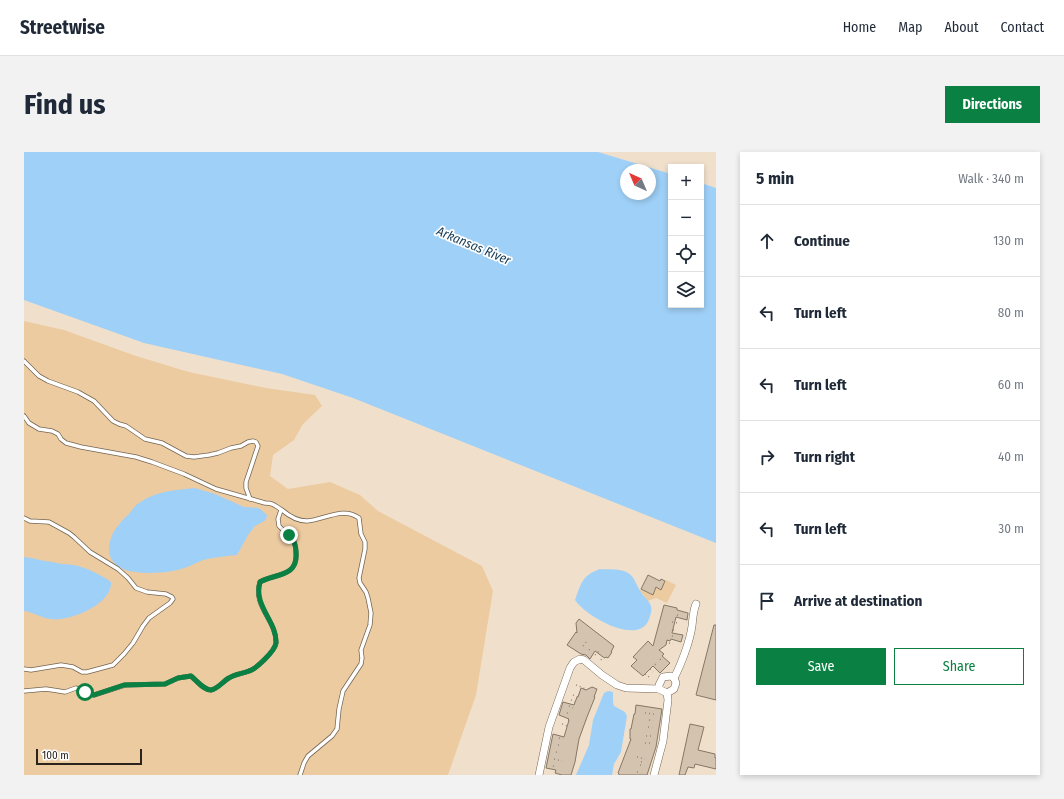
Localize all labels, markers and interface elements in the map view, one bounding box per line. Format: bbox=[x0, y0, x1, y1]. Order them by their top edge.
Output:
text: Streetwise bbox=[20, 16, 105, 39]
text: Home bbox=[843, 19, 876, 36]
text: Map bbox=[898, 19, 922, 36]
text: About bbox=[944, 19, 979, 36]
text: Contact bbox=[1001, 19, 1044, 36]
button: Directions bbox=[945, 86, 1040, 123]
text: Find us bbox=[24, 88, 106, 121]
north arrow bbox=[620, 164, 656, 200]
map controls bbox=[668, 164, 704, 308]
button: + bbox=[668, 164, 704, 200]
text: 5 min bbox=[756, 168, 794, 189]
text: Walk · 340 m bbox=[958, 171, 1024, 186]
button: − bbox=[668, 200, 704, 236]
water label: Arkansas River bbox=[434, 223, 513, 268]
icon: ahead bbox=[756, 230, 778, 252]
text: Continue bbox=[794, 232, 850, 250]
text: 130 m bbox=[993, 233, 1024, 248]
button: locate bbox=[668, 236, 704, 272]
button: layers bbox=[668, 272, 704, 308]
icon: left bbox=[756, 302, 778, 324]
text: Turn left bbox=[794, 304, 847, 322]
text: 80 m bbox=[998, 305, 1024, 320]
icon: left bbox=[756, 374, 778, 396]
text: Turn left bbox=[794, 376, 847, 394]
text: 60 m bbox=[998, 377, 1024, 392]
icon: right bbox=[756, 446, 778, 468]
text: Turn right bbox=[794, 448, 855, 466]
text: 40 m bbox=[998, 449, 1024, 464]
icon: left bbox=[756, 518, 778, 540]
text: Turn left bbox=[794, 520, 847, 538]
text: 30 m bbox=[998, 521, 1024, 536]
route end bbox=[280, 526, 298, 544]
icon: arrive bbox=[756, 590, 778, 612]
text: Arrive at destination bbox=[794, 592, 922, 610]
button: Save bbox=[756, 648, 886, 685]
button: Share bbox=[894, 648, 1024, 685]
route start bbox=[76, 683, 94, 701]
scale bar bbox=[36, 747, 142, 766]
text: 100 m bbox=[42, 749, 69, 762]

